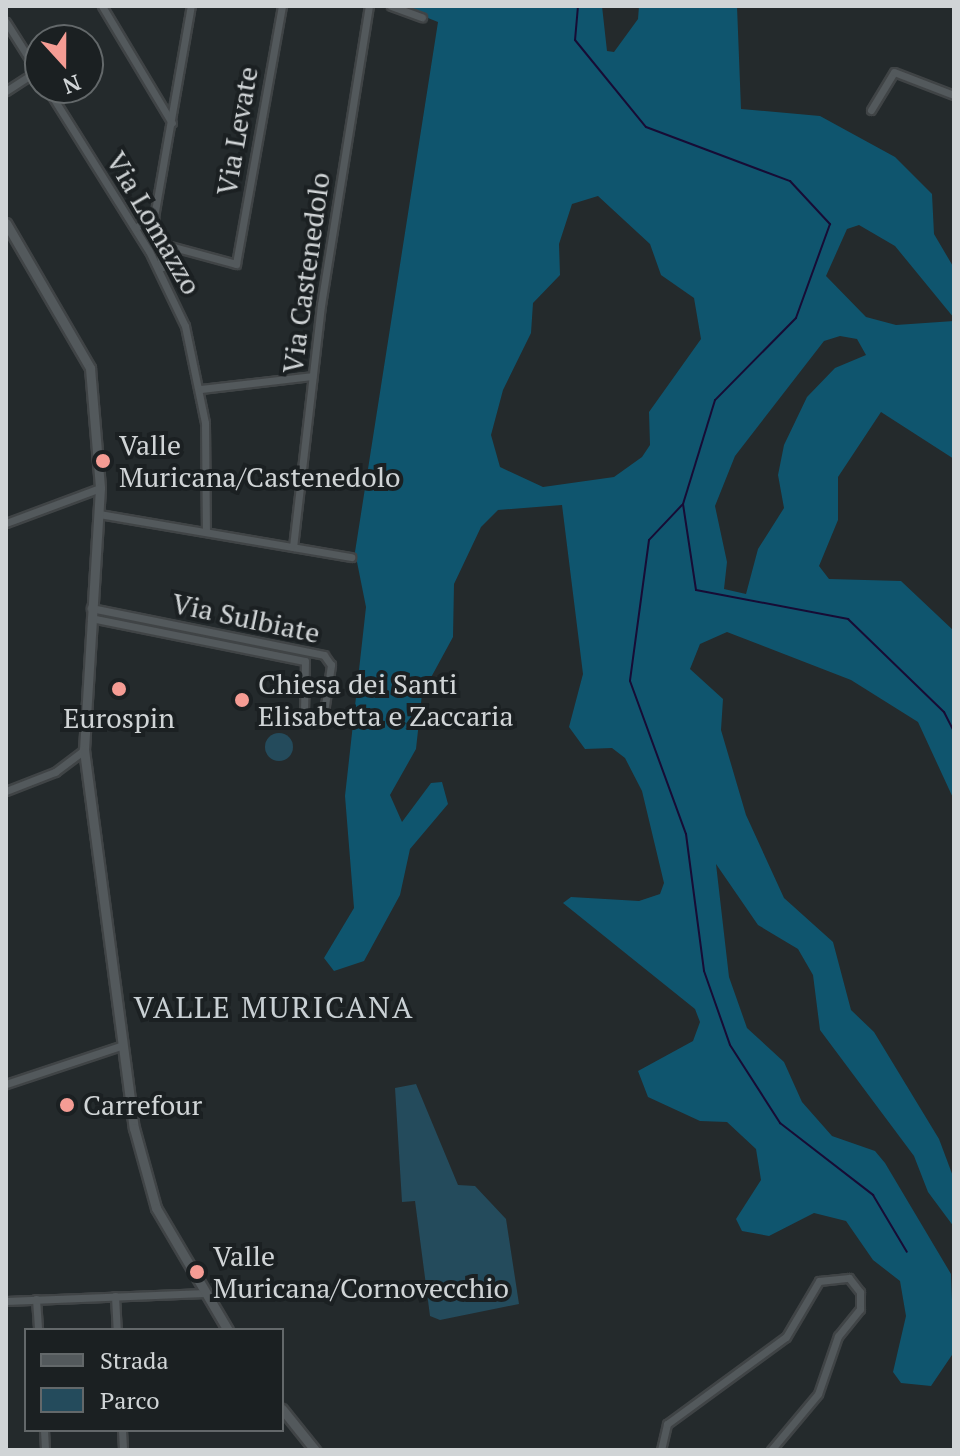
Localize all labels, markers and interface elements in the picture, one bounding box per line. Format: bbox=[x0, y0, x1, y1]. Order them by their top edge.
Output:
north arrow bbox=[24, 24, 104, 104]
street label: Via Levate bbox=[209, 64, 265, 198]
text: N bbox=[59, 68, 85, 102]
street label: Via Lomazzo bbox=[100, 146, 208, 300]
street label: Via Castenedolo bbox=[275, 170, 337, 376]
place label: Valle Muricana/Castenedolo bbox=[119, 428, 401, 494]
marker: Valle Muricana/Castenedolo bbox=[94, 452, 112, 470]
street label: Via Sulbiate bbox=[169, 586, 323, 650]
place label: Chiesa dei Santi Elisabetta e Zaccaria bbox=[258, 667, 514, 733]
marker: Eurospin bbox=[110, 680, 128, 698]
marker: Chiesa dei Santi Elisabetta e Zaccaria bbox=[233, 691, 251, 709]
place label: Eurospin bbox=[63, 701, 175, 735]
district label: VALLE MURICANA bbox=[134, 989, 414, 1025]
place label: Carrefour bbox=[83, 1088, 202, 1122]
marker: Carrefour bbox=[58, 1096, 76, 1114]
place label: Valle Muricana/Cornovecchio bbox=[213, 1239, 509, 1305]
marker: Valle Muricana/Cornovecchio bbox=[188, 1263, 206, 1281]
legend bbox=[24, 1328, 284, 1432]
text: Strada bbox=[100, 1344, 169, 1376]
text: Parco bbox=[100, 1384, 160, 1416]

